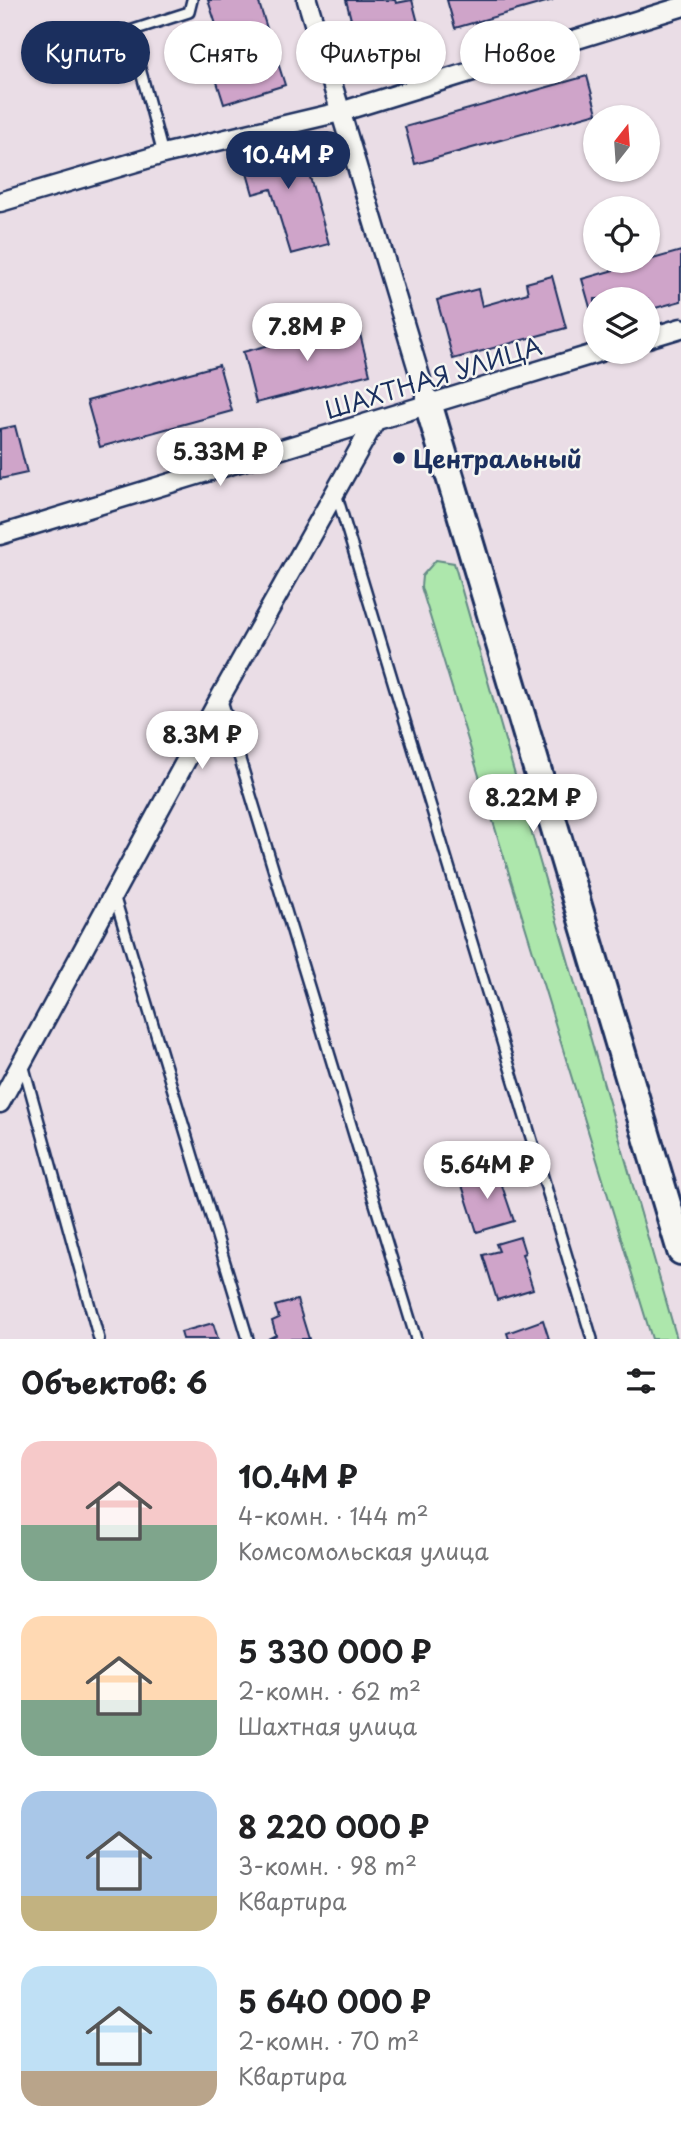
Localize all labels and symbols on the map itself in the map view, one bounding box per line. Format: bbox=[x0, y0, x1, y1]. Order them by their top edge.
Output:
north arrow bbox=[583, 105, 660, 182]
pin: 10.4M ₽ bbox=[223, 132, 353, 191]
pin: 7.8M ₽ bbox=[250, 304, 364, 363]
street label: ШАХТНАЯ УЛИЦА bbox=[320, 327, 546, 427]
pin: 5.33M ₽ bbox=[155, 428, 285, 488]
place label: Центральный bbox=[413, 440, 582, 476]
marker: Центральный bbox=[391, 450, 407, 466]
pin: 8.3M ₽ bbox=[145, 712, 259, 771]
pin: 8.22M ₽ bbox=[468, 774, 598, 834]
pin: 5.64M ₽ bbox=[422, 1142, 552, 1201]

